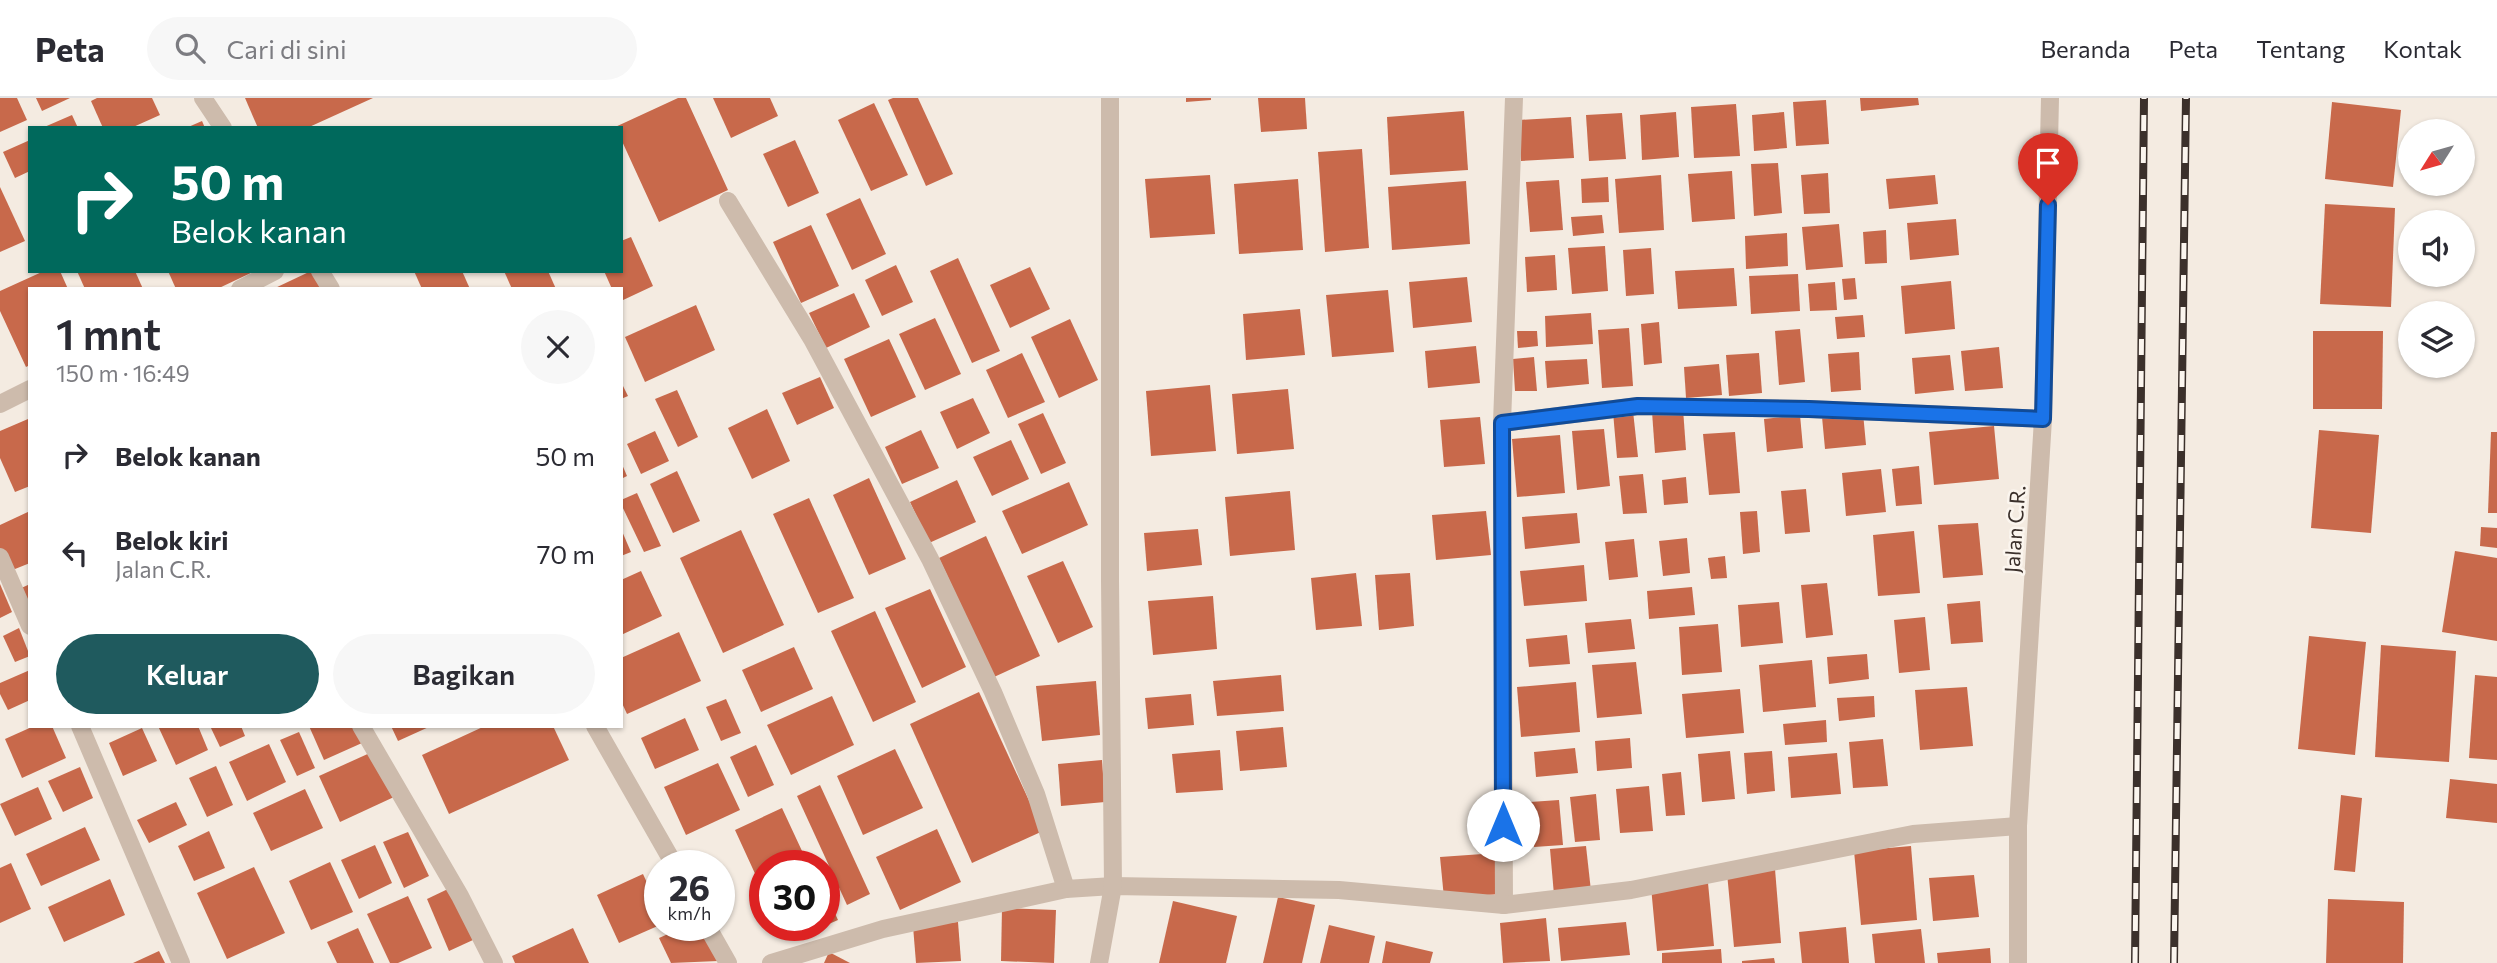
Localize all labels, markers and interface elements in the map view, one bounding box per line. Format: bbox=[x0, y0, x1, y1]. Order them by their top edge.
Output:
search box bbox=[147, 17, 637, 80]
text: Peta bbox=[35, 28, 105, 69]
icon: search bbox=[171, 29, 209, 67]
text: Cari di sini bbox=[227, 33, 347, 64]
text: Beranda bbox=[2040, 34, 2131, 63]
text: Peta bbox=[2169, 34, 2218, 63]
text: Tentang bbox=[2256, 34, 2345, 63]
text: Kontak bbox=[2383, 34, 2462, 63]
north arrow bbox=[2398, 119, 2474, 196]
map controls bbox=[2398, 119, 2475, 378]
pin bbox=[2018, 133, 2078, 205]
icon: arrive bbox=[2029, 144, 2067, 182]
text: 50 m bbox=[171, 150, 284, 210]
icon: right bbox=[56, 154, 147, 245]
text: Belok kanan bbox=[171, 210, 347, 250]
button: sound bbox=[2398, 210, 2475, 287]
button: layers bbox=[2398, 301, 2475, 378]
text: 1 mnt bbox=[56, 307, 161, 359]
button: close bbox=[521, 310, 595, 384]
text: 150 m · 16:49 bbox=[56, 359, 190, 387]
icon: right bbox=[56, 436, 94, 474]
text: Belok kanan bbox=[115, 440, 261, 471]
text: 50 m bbox=[535, 440, 595, 471]
street label: Jalan C.R. bbox=[1998, 484, 2030, 574]
text: Belok kiri bbox=[115, 524, 229, 555]
icon: left bbox=[56, 534, 94, 572]
text: 70 m bbox=[537, 538, 595, 569]
text: Jalan C.R. bbox=[115, 555, 211, 583]
button: Keluar bbox=[56, 634, 319, 714]
button: Bagikan bbox=[333, 634, 595, 714]
position arrow bbox=[1466, 788, 1540, 862]
speed limit sign: 30 bbox=[749, 850, 840, 941]
text: 26 bbox=[669, 865, 710, 908]
text: km/h bbox=[668, 902, 711, 924]

